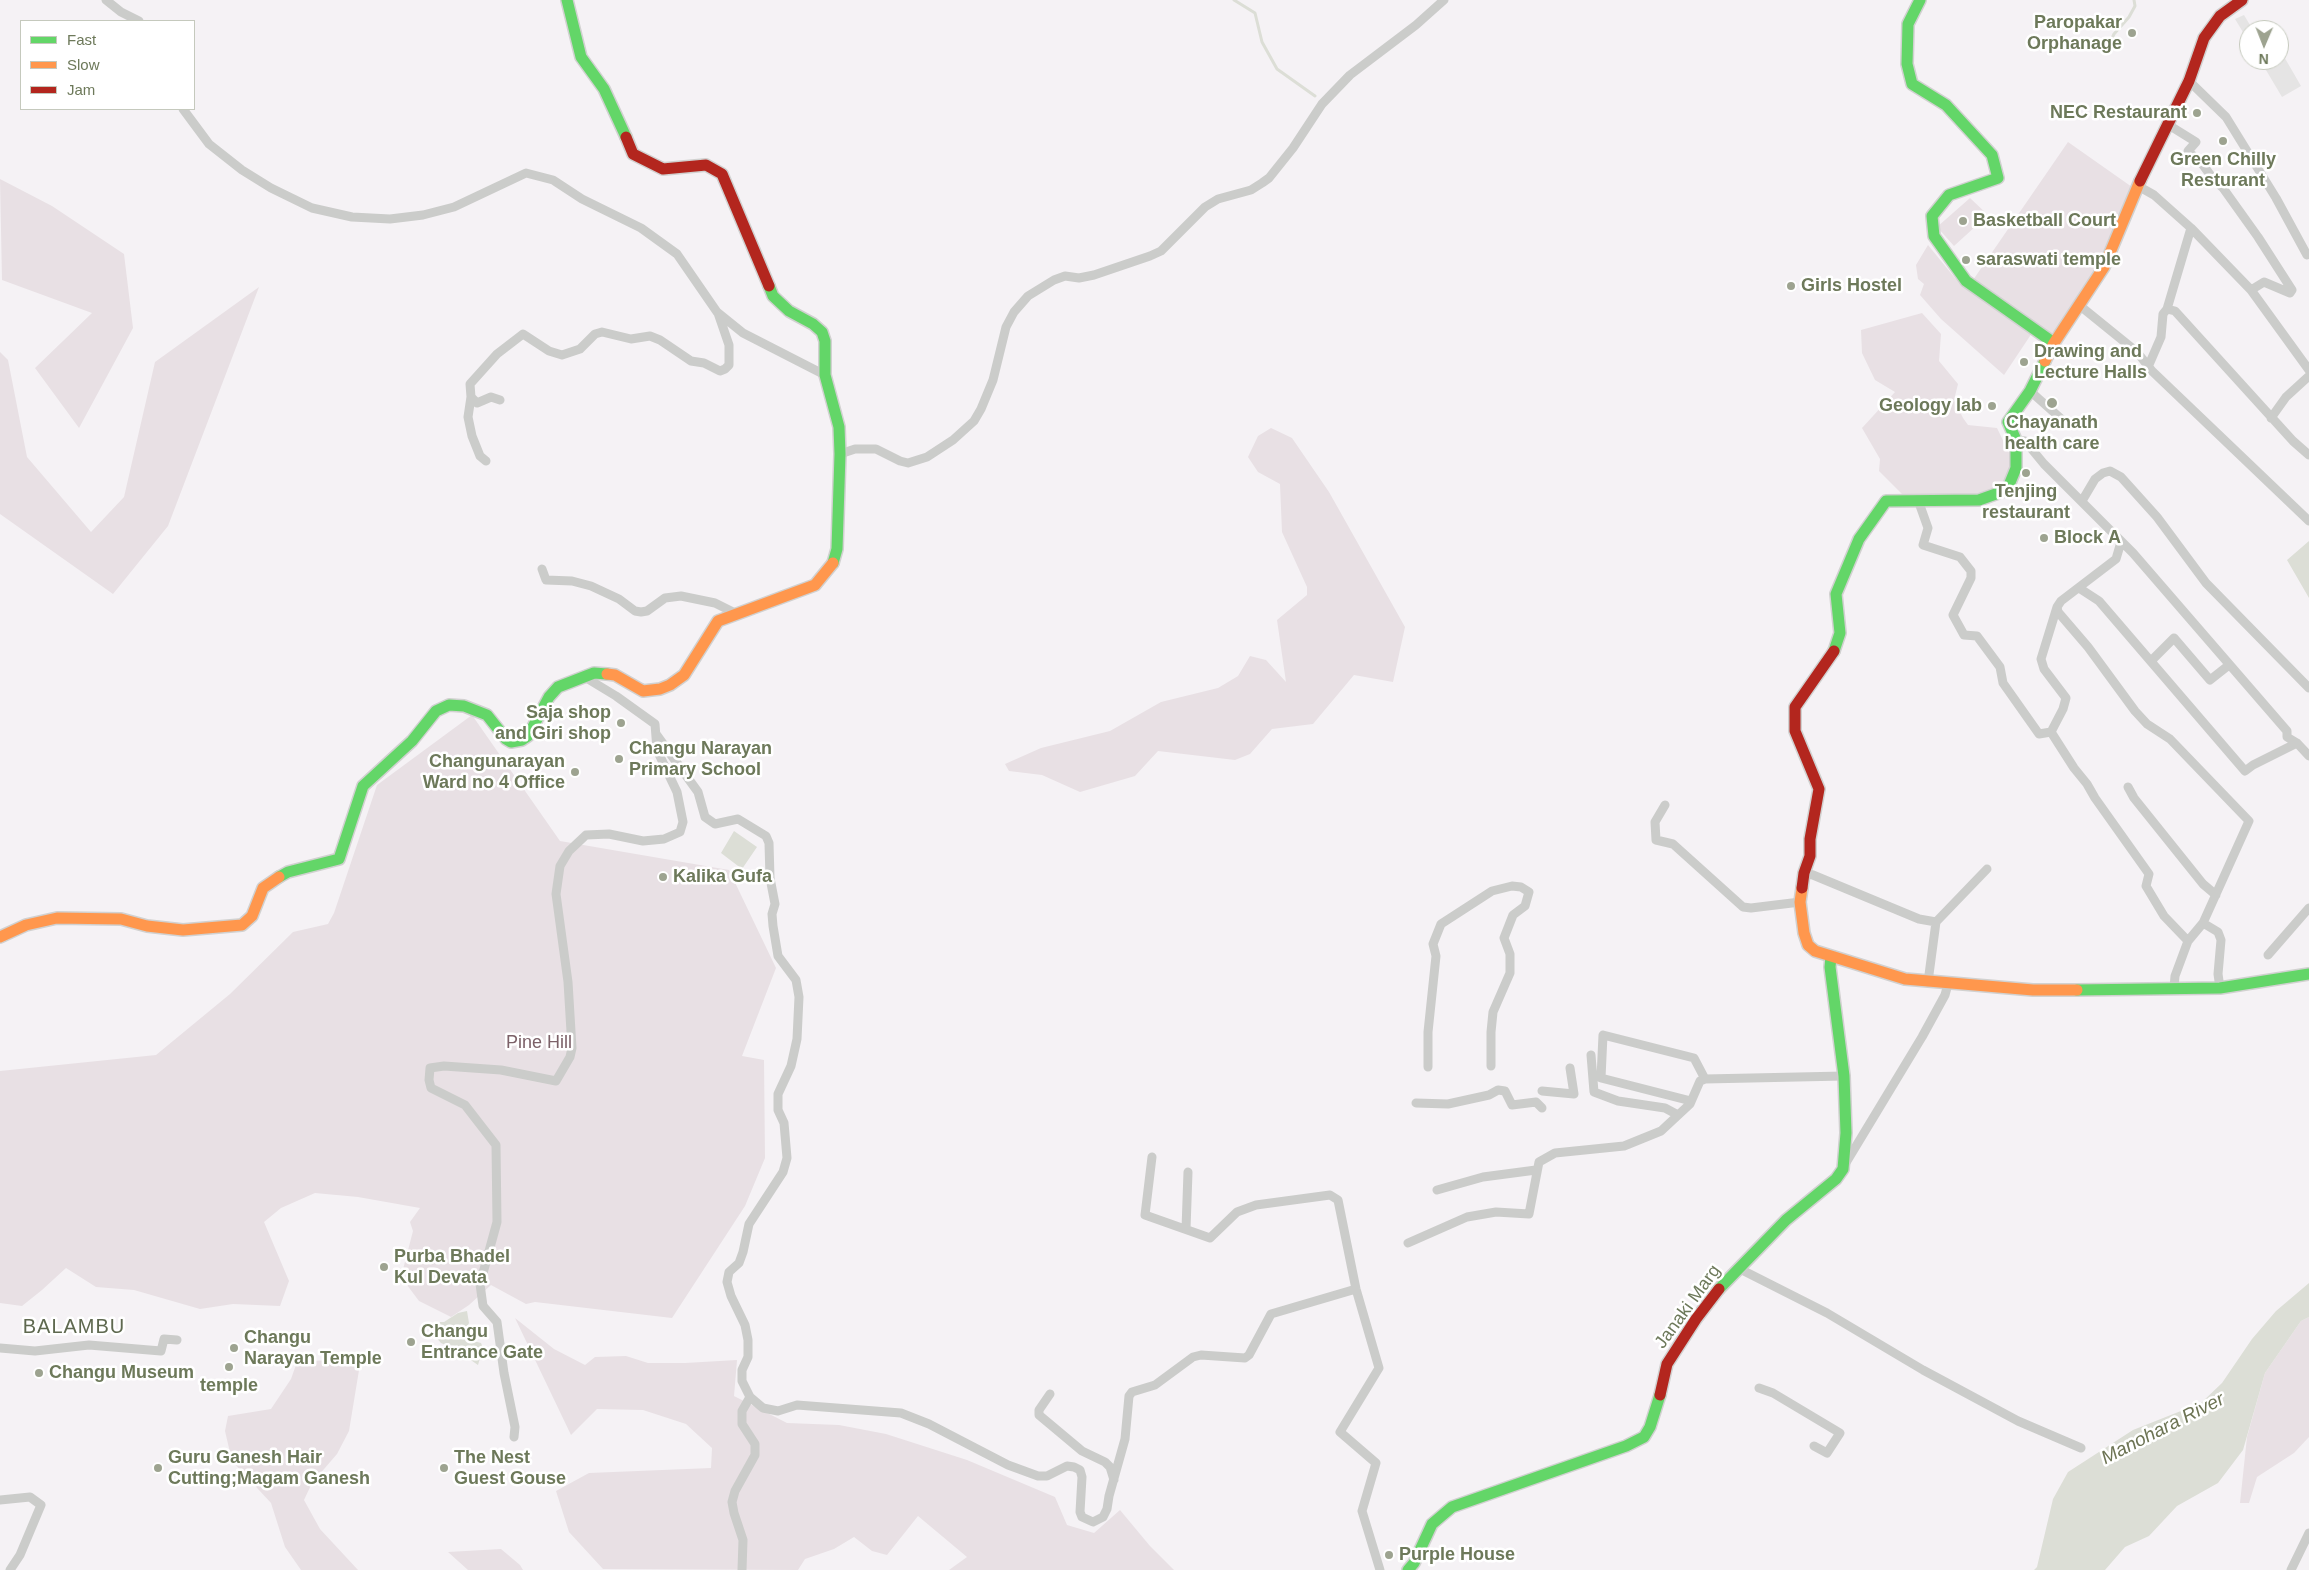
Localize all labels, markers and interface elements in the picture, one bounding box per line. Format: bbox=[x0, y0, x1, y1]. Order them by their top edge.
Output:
place label: Paropakar Orphanage bbox=[2027, 12, 2122, 54]
legend bbox=[20, 20, 195, 110]
north arrow bbox=[2239, 20, 2289, 70]
marker: Paropakar Orphanage bbox=[2126, 27, 2138, 39]
text: Fast bbox=[67, 31, 96, 48]
text: N bbox=[2259, 51, 2269, 67]
text: Slow bbox=[67, 56, 100, 73]
text: Jam bbox=[67, 81, 95, 98]
place label: NEC Restaurant bbox=[2050, 102, 2187, 124]
marker: NEC Restaurant bbox=[2191, 107, 2203, 119]
marker: Green Chilly Resturant bbox=[2217, 135, 2229, 147]
place label: Green Chilly Resturant bbox=[2170, 149, 2276, 192]
place label: Basketball Court bbox=[1973, 210, 2116, 232]
marker: Basketball Court bbox=[1957, 215, 1969, 227]
place label: saraswati temple bbox=[1976, 249, 2121, 271]
marker: saraswati temple bbox=[1960, 254, 1972, 266]
place label: Girls Hostel bbox=[1801, 275, 1902, 297]
marker: Girls Hostel bbox=[1785, 280, 1797, 292]
place label: Drawing and Lecture Halls bbox=[2034, 341, 2147, 384]
marker: Drawing and Lecture Halls bbox=[2018, 356, 2030, 368]
place label: Geology lab bbox=[1879, 395, 1982, 417]
marker: Chayanath health care bbox=[2045, 396, 2059, 410]
marker: Geology lab bbox=[1986, 400, 1998, 412]
place label: Chayanath health care bbox=[2004, 412, 2100, 454]
marker: Tenjing restaurant bbox=[2020, 467, 2032, 479]
place label: Tenjing restaurant bbox=[1982, 481, 2070, 524]
place label: Block A bbox=[2054, 527, 2121, 549]
marker: Block A bbox=[2038, 532, 2050, 544]
place label: Saja shop and Giri shop bbox=[495, 702, 611, 744]
marker: Saja shop and Giri shop bbox=[615, 717, 627, 729]
place label: Changu Narayan Primary School bbox=[629, 738, 772, 781]
place label: Changunarayan Ward no 4 Office bbox=[423, 751, 565, 794]
marker: Changu Narayan Primary School bbox=[613, 753, 625, 765]
marker: Changunarayan Ward no 4 Office bbox=[569, 766, 581, 778]
place label: Kalika Gufa bbox=[673, 866, 772, 888]
marker: Kalika Gufa bbox=[657, 871, 669, 883]
park label: Pine Hill bbox=[506, 1032, 572, 1054]
place label: Purba Bhadel Kul Devata bbox=[394, 1246, 510, 1288]
marker: Purba Bhadel Kul Devata bbox=[378, 1261, 390, 1273]
street label: Janaki Marg bbox=[1650, 1261, 1726, 1353]
district label: BALAMBU bbox=[22, 1315, 126, 1339]
place label: Changu Entrance Gate bbox=[421, 1321, 543, 1364]
place label: Changu Narayan Temple bbox=[244, 1327, 382, 1370]
marker: Changu Entrance Gate bbox=[405, 1336, 417, 1348]
marker: Changu Narayan Temple bbox=[228, 1342, 240, 1354]
marker: temple bbox=[223, 1361, 235, 1373]
place label: Changu Museum bbox=[49, 1362, 194, 1384]
marker: Changu Museum bbox=[33, 1367, 45, 1379]
place label: temple bbox=[200, 1375, 258, 1397]
water label: Manohara River bbox=[2098, 1388, 2228, 1470]
place label: Guru Ganesh Hair Cutting;Magam Ganesh bbox=[168, 1447, 370, 1490]
place label: The Nest Guest Gouse bbox=[454, 1447, 566, 1490]
marker: Guru Ganesh Hair Cutting;Magam Ganesh bbox=[152, 1462, 164, 1474]
marker: The Nest Guest Gouse bbox=[438, 1462, 450, 1474]
place label: Purple House bbox=[1399, 1544, 1515, 1566]
marker: Purple House bbox=[1383, 1549, 1395, 1561]

